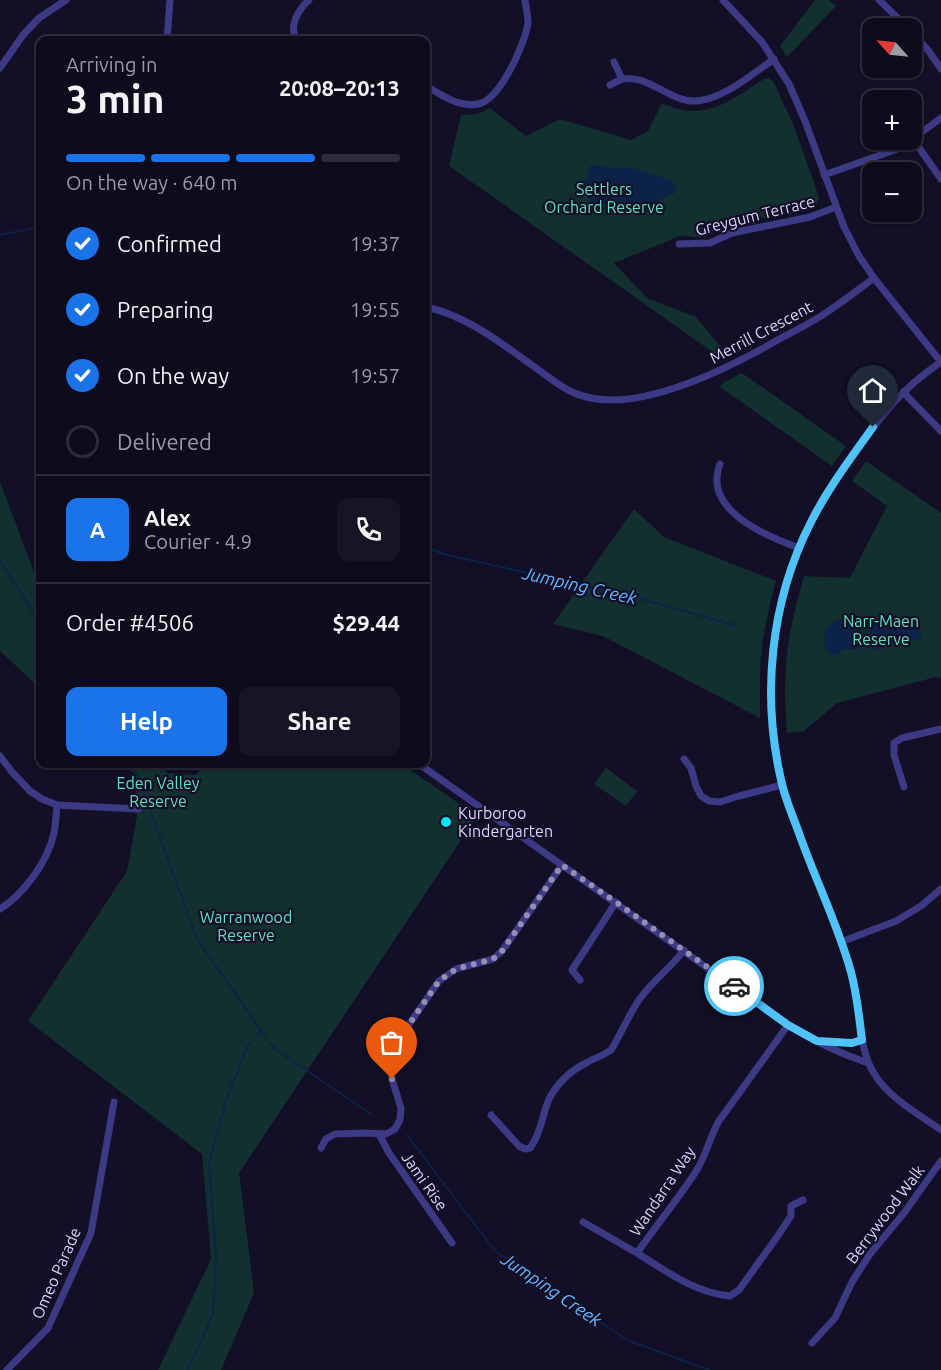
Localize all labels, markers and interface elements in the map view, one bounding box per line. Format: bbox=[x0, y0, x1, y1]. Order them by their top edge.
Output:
north arrow bbox=[862, 18, 922, 78]
map controls bbox=[862, 18, 922, 222]
text: Arriving in bbox=[66, 53, 157, 76]
text: 20:08–20:13 bbox=[279, 75, 400, 100]
text: 3 min bbox=[66, 77, 165, 120]
button: + bbox=[862, 90, 922, 150]
button: − bbox=[862, 162, 922, 222]
text: On the way · 640 m bbox=[66, 171, 238, 194]
park label: Settlers Orchard Reserve bbox=[544, 180, 664, 216]
street label: Greygum Terrace bbox=[693, 191, 817, 239]
icon: check bbox=[66, 227, 99, 260]
text: Confirmed bbox=[117, 231, 222, 256]
text: 19:37 bbox=[350, 232, 400, 255]
icon: check bbox=[66, 293, 99, 326]
text: Preparing bbox=[117, 297, 214, 322]
street label: Merrill Crescent bbox=[706, 297, 816, 367]
text: 19:55 bbox=[350, 298, 400, 321]
icon: check bbox=[66, 359, 99, 392]
text: On the way bbox=[117, 363, 229, 388]
text: 19:57 bbox=[350, 364, 400, 387]
pin bbox=[847, 365, 898, 427]
icon: home bbox=[856, 374, 889, 407]
text: Delivered bbox=[117, 429, 212, 454]
button: phone bbox=[337, 498, 400, 561]
text: Alex bbox=[144, 505, 191, 530]
text: A bbox=[90, 517, 105, 542]
text: Courier · 4.9 bbox=[144, 530, 252, 553]
water label: Jumping Creek bbox=[520, 562, 640, 608]
text: Order #4506 bbox=[66, 610, 194, 635]
text: $29.44 bbox=[333, 610, 400, 635]
park label: Narr-Maen Reserve bbox=[843, 612, 919, 648]
button: Help bbox=[66, 687, 227, 756]
button: Share bbox=[239, 687, 400, 756]
park label: Eden Valley Reserve bbox=[117, 774, 200, 810]
place label: Kurboroo Kindergarten bbox=[458, 804, 553, 840]
marker: Kurboroo Kindergarten bbox=[439, 815, 453, 829]
park label: Warranwood Reserve bbox=[200, 908, 292, 944]
courier bbox=[704, 956, 764, 1016]
icon: car bbox=[718, 970, 751, 1003]
pin bbox=[366, 1017, 417, 1079]
icon: bag bbox=[375, 1026, 408, 1059]
street label: Wandarra Way bbox=[626, 1143, 699, 1239]
street label: Jami Rise bbox=[398, 1148, 452, 1214]
street label: Berrywood Walk bbox=[842, 1161, 928, 1267]
street label: Omeo Parade bbox=[28, 1224, 84, 1322]
water label: Jumping Creek bbox=[497, 1248, 607, 1330]

